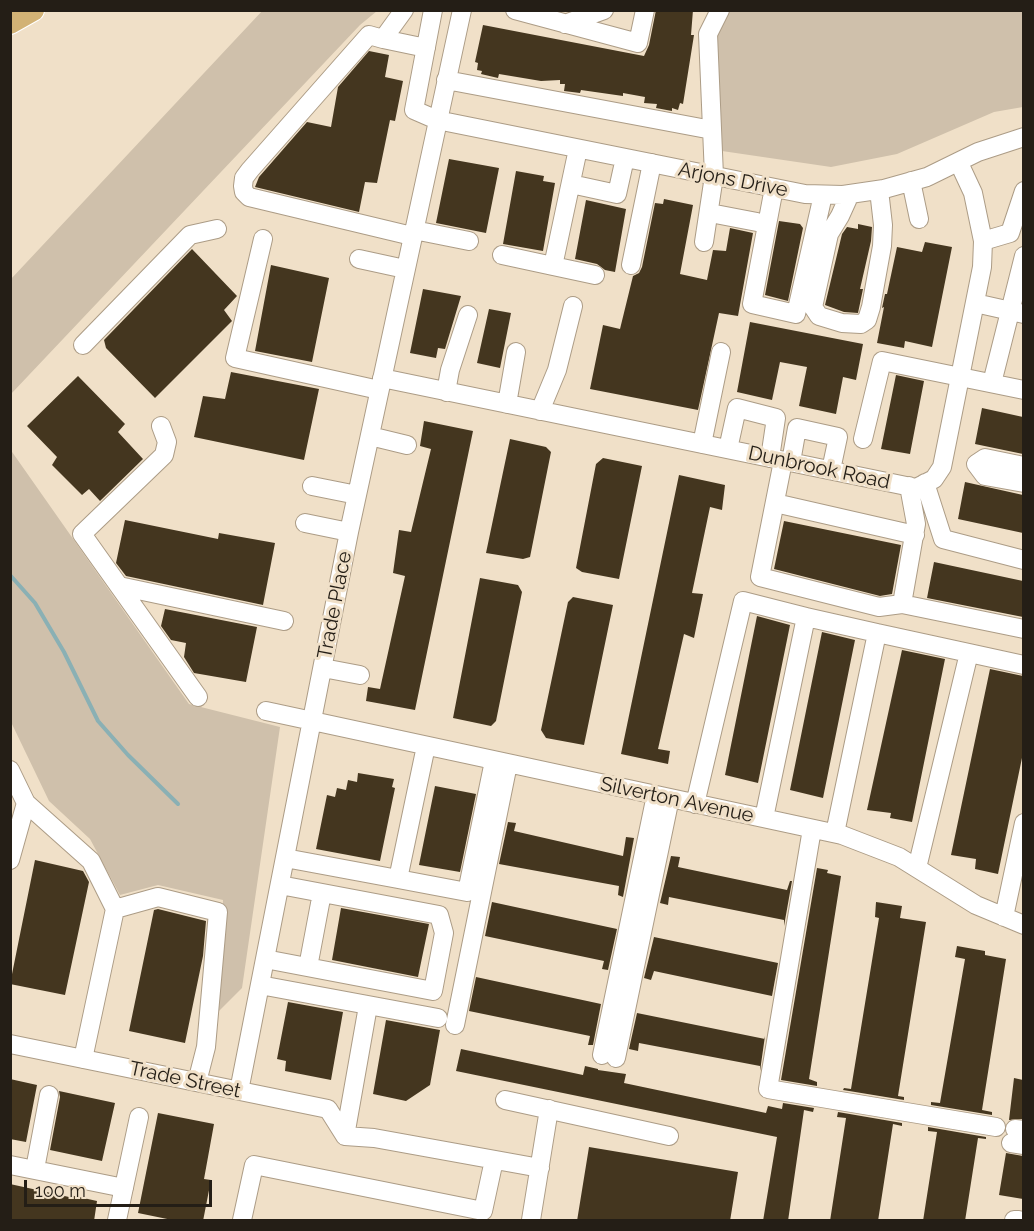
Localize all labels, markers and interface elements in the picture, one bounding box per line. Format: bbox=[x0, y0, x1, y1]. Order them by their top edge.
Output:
street label: Arjons Drive bbox=[676, 158, 790, 202]
street label: Dunbrook Road bbox=[746, 441, 892, 495]
street label: Trade Place bbox=[313, 549, 357, 661]
street label: Silverton Avenue bbox=[598, 772, 756, 828]
street label: Trade Street bbox=[127, 1057, 243, 1103]
scale bar bbox=[27, 1168, 214, 1206]
text: 100 m bbox=[35, 1180, 86, 1201]

